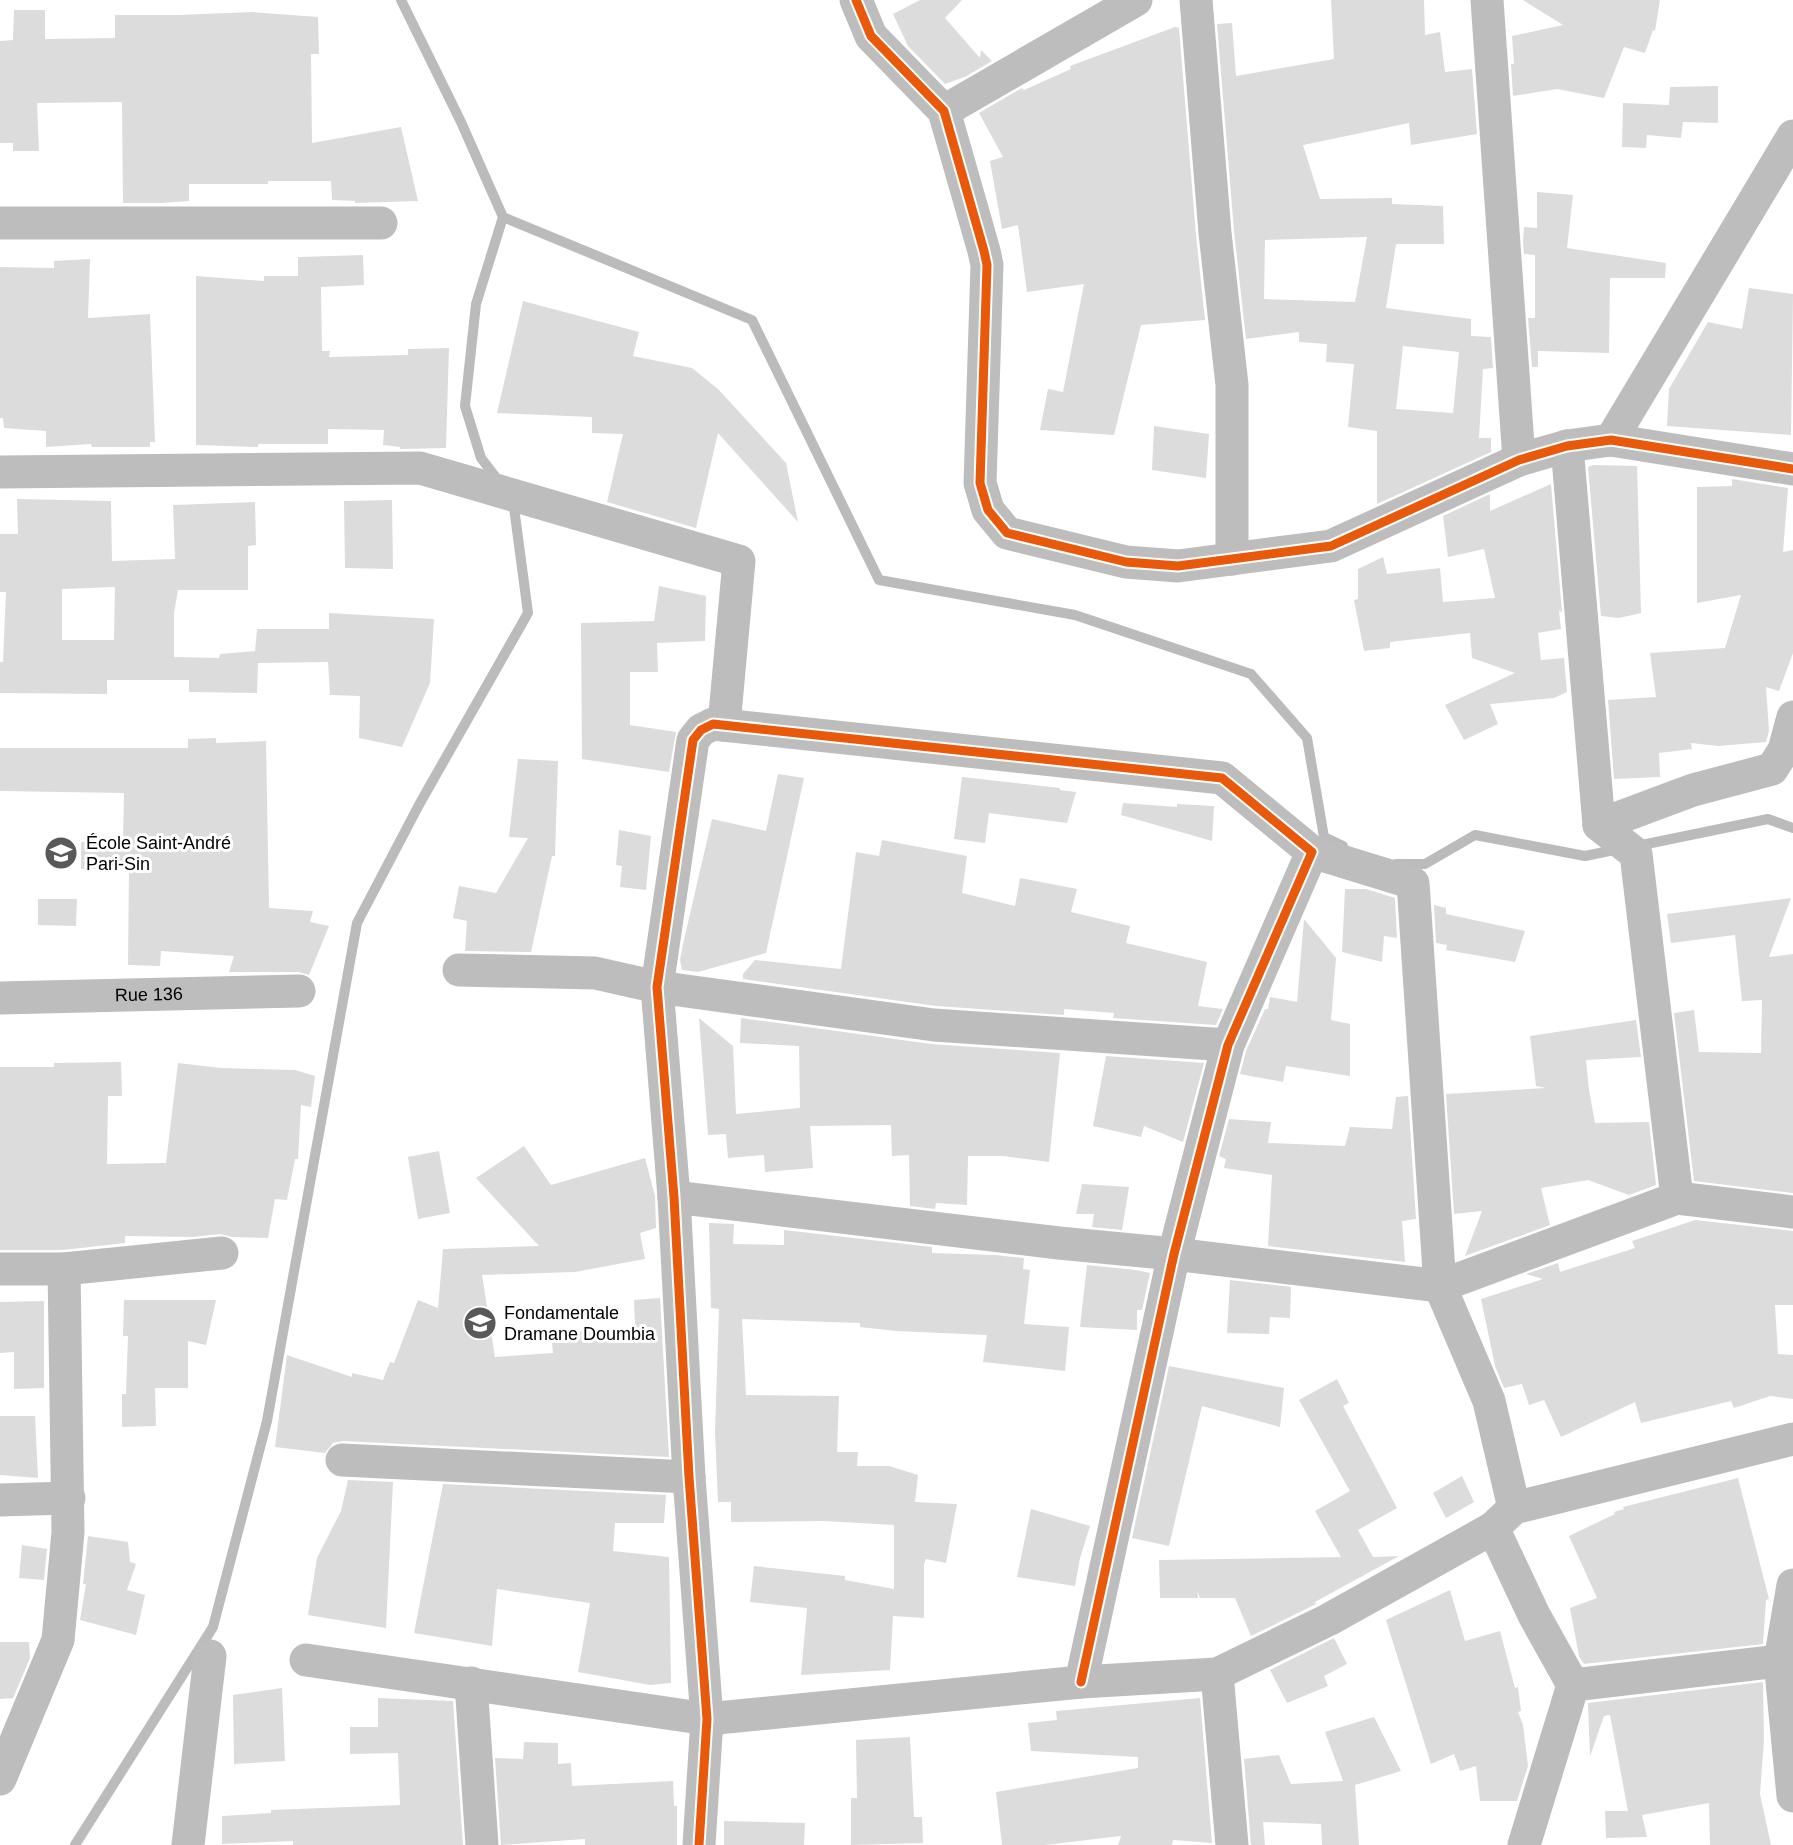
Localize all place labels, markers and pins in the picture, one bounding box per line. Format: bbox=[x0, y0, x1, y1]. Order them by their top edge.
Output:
place label: École Saint-André Pari-Sin bbox=[86, 833, 231, 874]
school or university icon: École Saint-André Pari-Sin bbox=[42, 834, 80, 872]
place label: Fondamentale Dramane Doumbia bbox=[504, 1303, 656, 1344]
school or university icon: Fondamentale Dramane Doumbia bbox=[461, 1304, 499, 1342]

